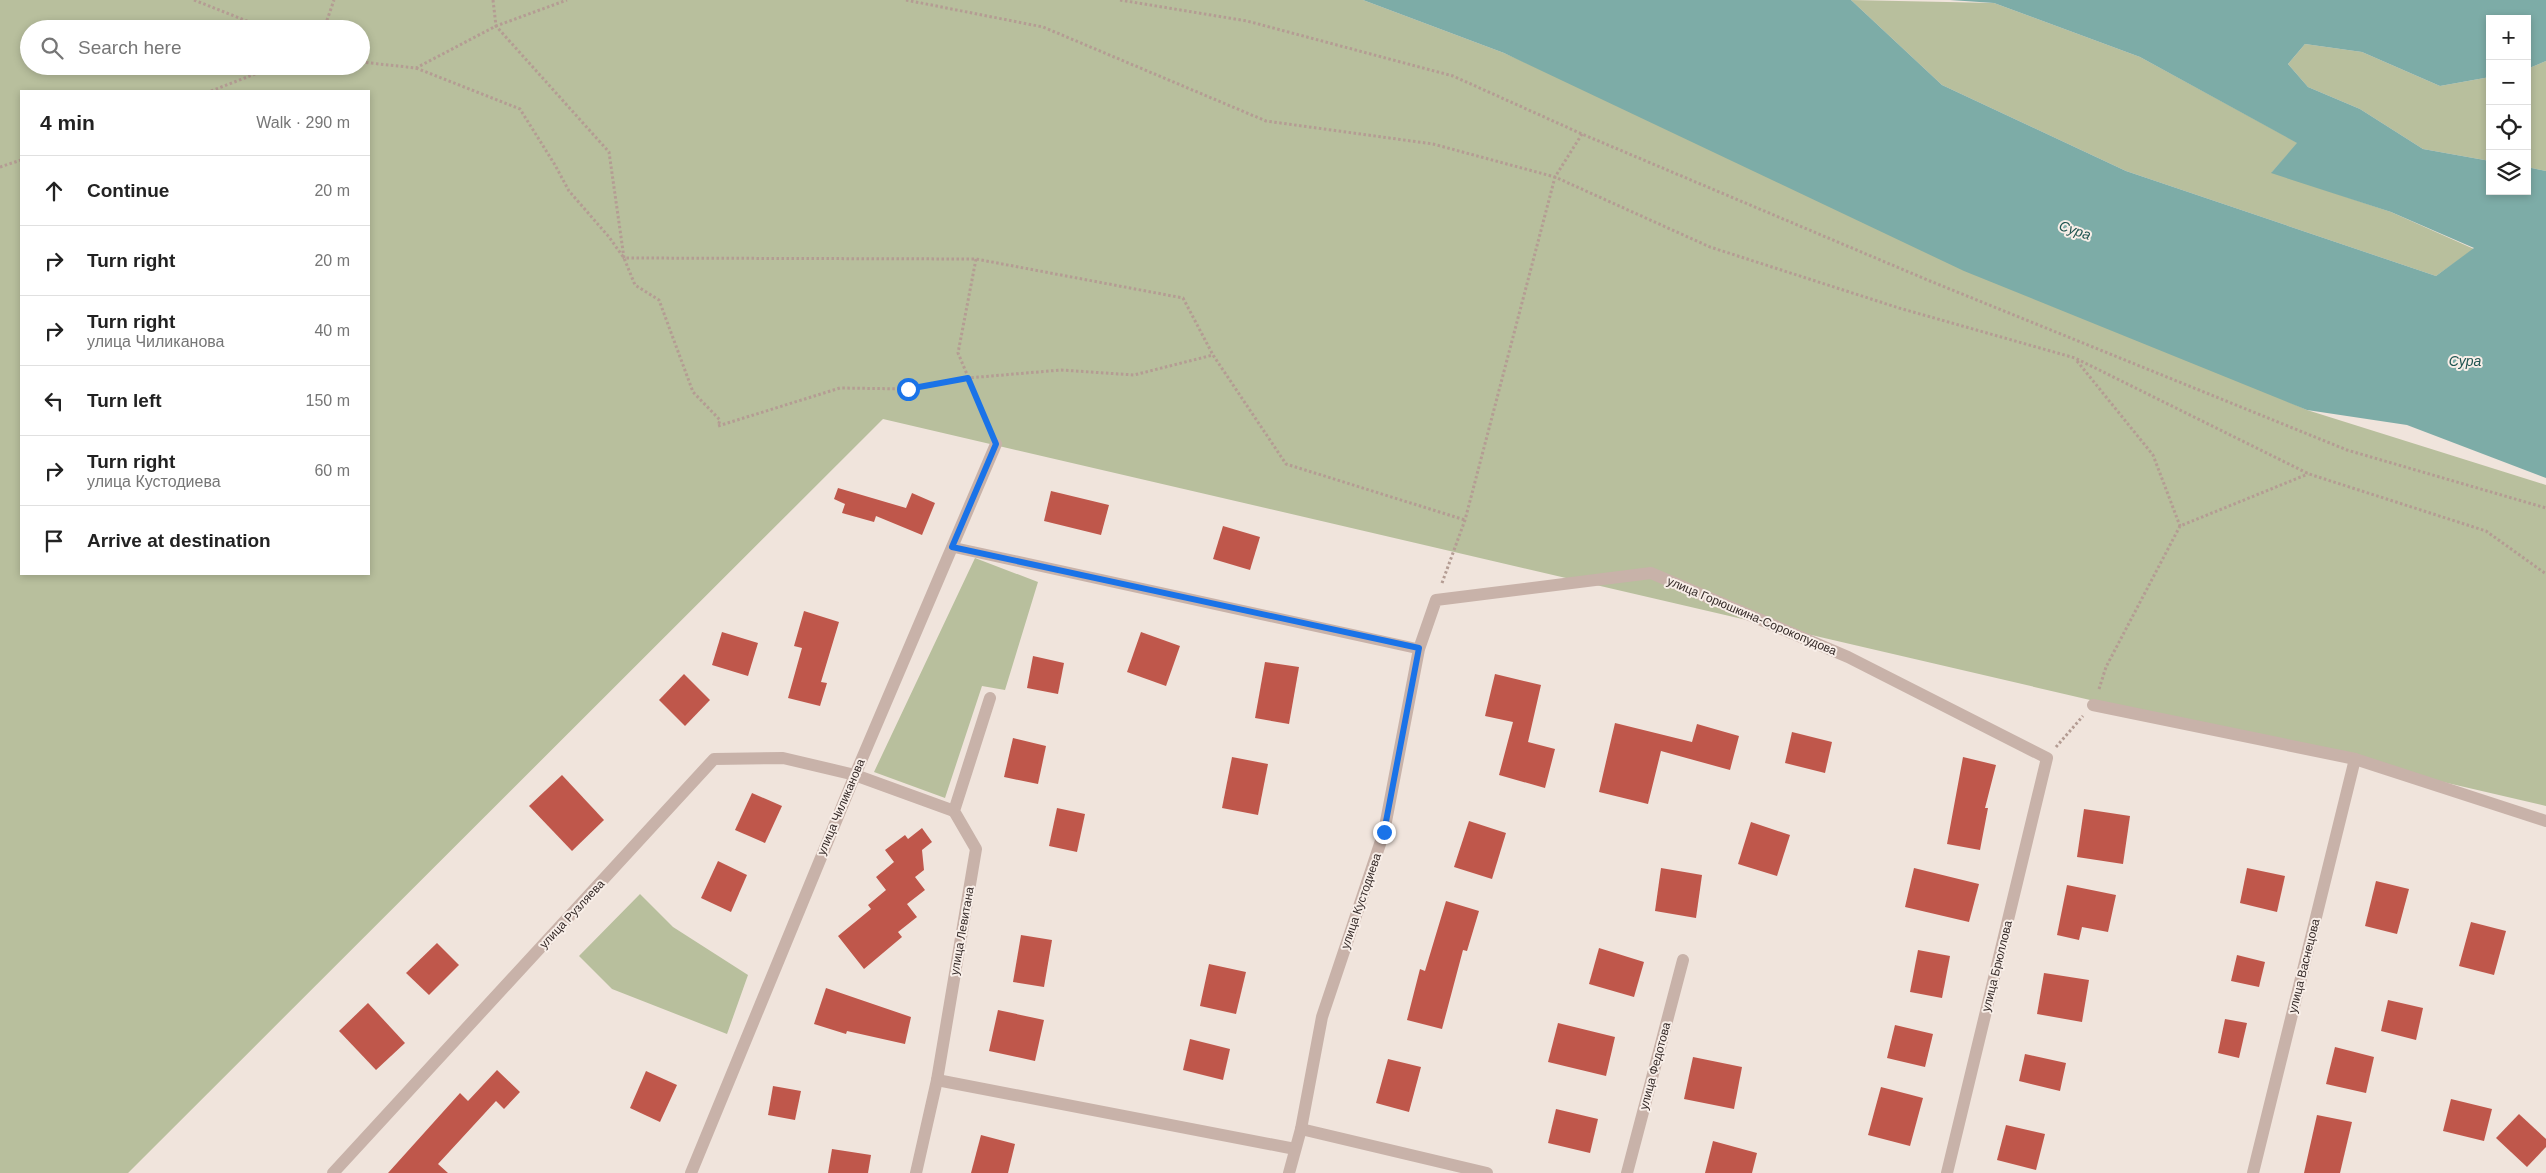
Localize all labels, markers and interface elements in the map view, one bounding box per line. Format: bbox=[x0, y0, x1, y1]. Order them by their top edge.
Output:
map controls bbox=[2486, 15, 2531, 195]
button: + bbox=[2486, 15, 2531, 60]
search box bbox=[20, 20, 370, 75]
icon: search bbox=[38, 34, 66, 62]
text: Search here bbox=[78, 37, 182, 58]
button: − bbox=[2486, 60, 2531, 105]
button: locate bbox=[2486, 105, 2531, 150]
text: 4 min bbox=[40, 111, 95, 134]
text: Walk · 290 m bbox=[256, 114, 350, 131]
button: layers bbox=[2486, 150, 2531, 195]
icon: ahead bbox=[40, 177, 68, 205]
text: Continue bbox=[87, 180, 169, 201]
text: 20 m bbox=[314, 182, 350, 199]
water label: Сура bbox=[2057, 217, 2093, 243]
icon: right bbox=[40, 247, 68, 275]
text: Turn right bbox=[87, 250, 175, 271]
text: 20 m bbox=[314, 252, 350, 269]
text: Turn right bbox=[87, 311, 175, 332]
icon: right bbox=[40, 317, 68, 345]
text: 40 m bbox=[314, 322, 350, 339]
text: улица Чиликанова bbox=[87, 333, 225, 350]
water label: Сура bbox=[2449, 353, 2481, 369]
route start bbox=[897, 378, 920, 401]
icon: left bbox=[40, 387, 68, 415]
text: Turn left bbox=[87, 390, 162, 411]
text: 150 m bbox=[306, 392, 350, 409]
text: Turn right bbox=[87, 451, 175, 472]
icon: right bbox=[40, 457, 68, 485]
text: 60 m bbox=[314, 462, 350, 479]
text: улица Кустодиева bbox=[87, 473, 221, 490]
icon: arrive bbox=[40, 527, 68, 555]
text: Arrive at destination bbox=[87, 530, 271, 551]
street label: улица Горюшкина-Сорокопудова bbox=[1665, 574, 1839, 658]
street label: улица Чиликанова bbox=[814, 757, 868, 857]
route end bbox=[1373, 821, 1396, 844]
street label: улица Кустодиева bbox=[1338, 851, 1384, 951]
street label: улица Рузляева bbox=[537, 877, 608, 951]
street label: улица Левитана bbox=[947, 886, 977, 976]
street label: улица Васнецова bbox=[2286, 917, 2323, 1015]
street label: улица Брюллова bbox=[1979, 919, 2015, 1013]
street label: улица Федотова bbox=[1637, 1020, 1674, 1111]

